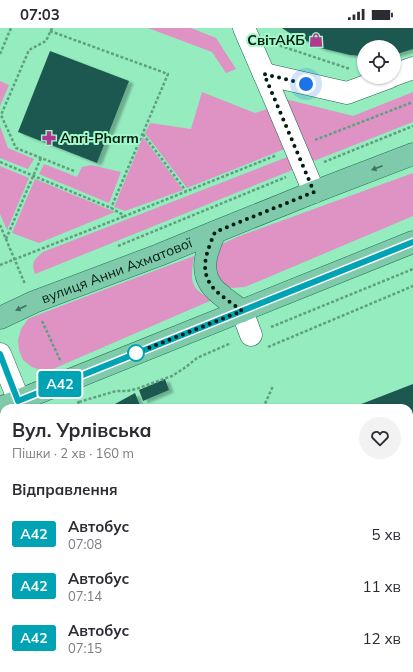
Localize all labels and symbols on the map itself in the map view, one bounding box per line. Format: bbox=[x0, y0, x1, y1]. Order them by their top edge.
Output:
place label: СвітАКБ bbox=[247, 31, 305, 49]
shop icon: СвітАКБ bbox=[308, 32, 324, 48]
your location bbox=[296, 74, 316, 94]
place label: Anri-Pharm bbox=[60, 129, 139, 147]
pharmacy icon: Anri-Pharm bbox=[41, 130, 57, 146]
one-way arrow bbox=[370, 166, 382, 172]
street label: вулиця Анни Ахматової bbox=[39, 233, 195, 307]
one-way arrow bbox=[16, 305, 27, 311]
unlabelled marker bbox=[127, 344, 145, 362]
line badge: А42 bbox=[37, 371, 83, 397]

